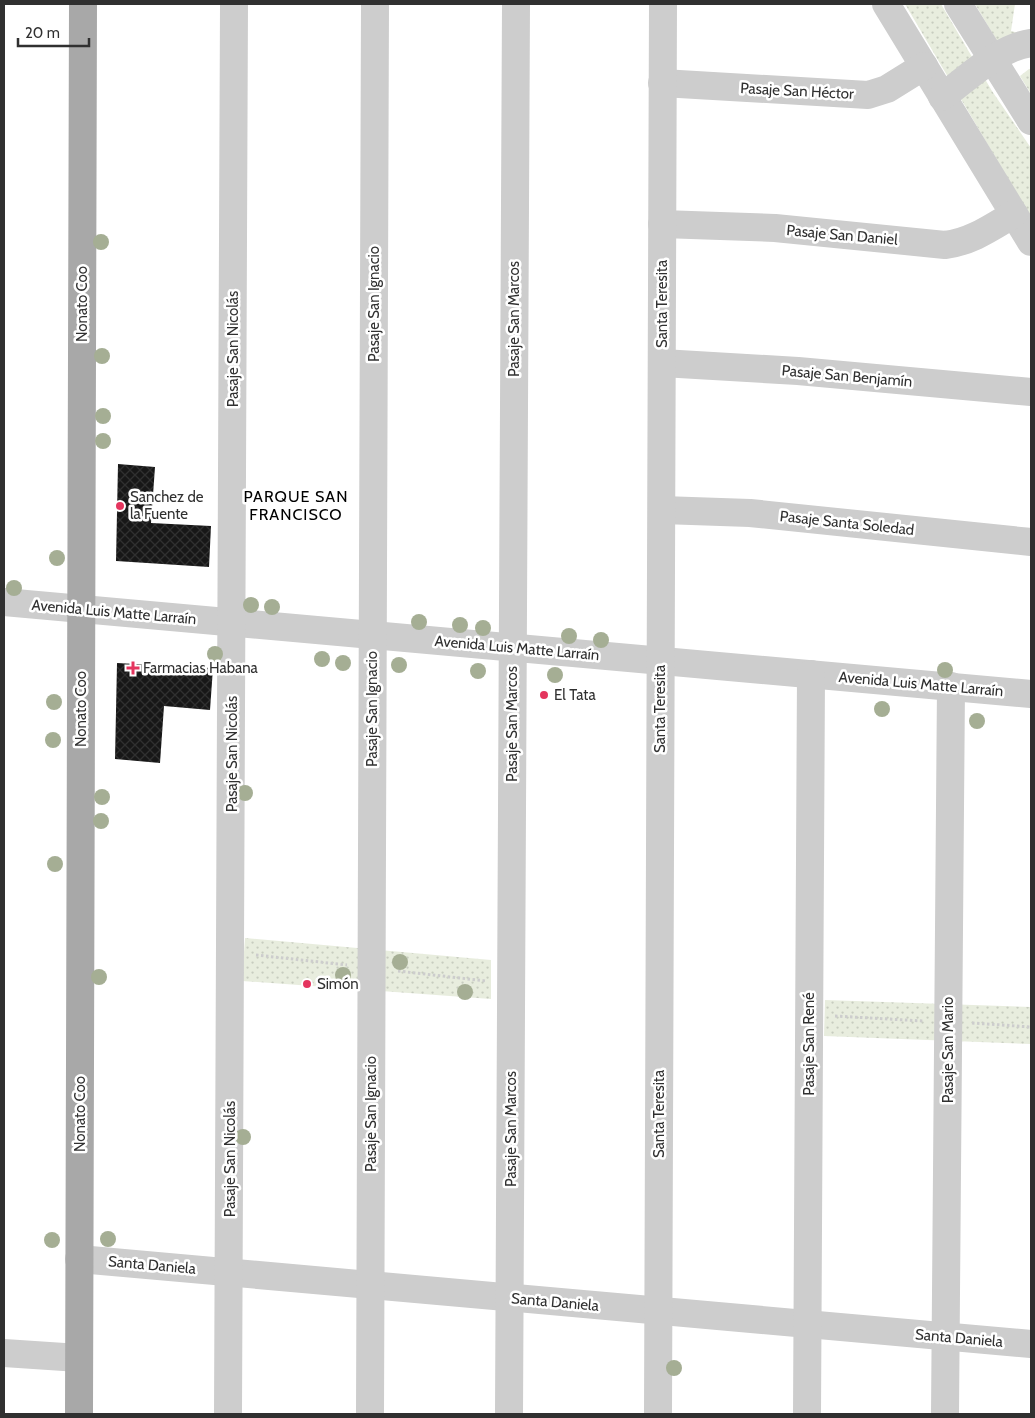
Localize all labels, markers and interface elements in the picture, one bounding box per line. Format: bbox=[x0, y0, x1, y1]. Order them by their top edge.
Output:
scale bar bbox=[18, 15, 89, 47]
text: 20 m bbox=[25, 24, 60, 42]
street label: Pasaje San Héctor bbox=[740, 79, 855, 103]
street label: Pasaje San Daniel bbox=[786, 221, 899, 249]
street label: Pasaje San Ignacio bbox=[365, 246, 383, 362]
street label: Santa Teresita bbox=[653, 259, 671, 348]
street label: Pasaje San Marcos bbox=[505, 261, 523, 377]
street label: Nonato Coo bbox=[73, 266, 91, 342]
street label: Pasaje San Nicolás bbox=[224, 291, 242, 407]
street label: Pasaje San Benjamín bbox=[781, 361, 913, 391]
district label: PARQUE SAN FRANCISCO bbox=[244, 487, 348, 524]
place label: Sanchez de la Fuente bbox=[130, 488, 204, 523]
marker: Sanchez de la Fuente bbox=[114, 500, 126, 512]
street label: Pasaje Santa Soledad bbox=[779, 507, 915, 539]
street label: Avenida Luis Matte Larraín bbox=[31, 596, 197, 628]
street label: Avenida Luis Matte Larraín bbox=[434, 632, 600, 664]
street label: Pasaje San Ignacio bbox=[363, 651, 381, 767]
place label: Farmacias Habana bbox=[143, 659, 259, 677]
marker: Farmacias Habana bbox=[127, 662, 139, 674]
street label: Santa Teresita bbox=[651, 664, 669, 753]
street label: Pasaje San Marcos bbox=[503, 666, 521, 782]
street label: Avenida Luis Matte Larraín bbox=[838, 668, 1004, 700]
street label: Nonato Coo bbox=[72, 671, 90, 747]
place label: El Tata bbox=[554, 686, 596, 704]
marker: El Tata bbox=[538, 689, 550, 701]
street label: Pasaje San Nicolás bbox=[223, 696, 241, 812]
place label: Simón bbox=[317, 975, 359, 993]
marker: Simón bbox=[301, 978, 313, 990]
street label: Pasaje San René bbox=[800, 992, 818, 1096]
street label: Pasaje San Mario bbox=[939, 997, 957, 1103]
street label: Pasaje San Ignacio bbox=[362, 1056, 380, 1172]
street label: Santa Teresita bbox=[650, 1069, 668, 1158]
street label: Pasaje San Marcos bbox=[502, 1071, 520, 1187]
street label: Nonato Coo bbox=[71, 1076, 89, 1152]
street label: Pasaje San Nicolás bbox=[221, 1101, 239, 1217]
street label: Santa Daniela bbox=[107, 1252, 197, 1278]
street label: Santa Daniela bbox=[510, 1289, 600, 1315]
street label: Santa Daniela bbox=[914, 1325, 1004, 1351]

